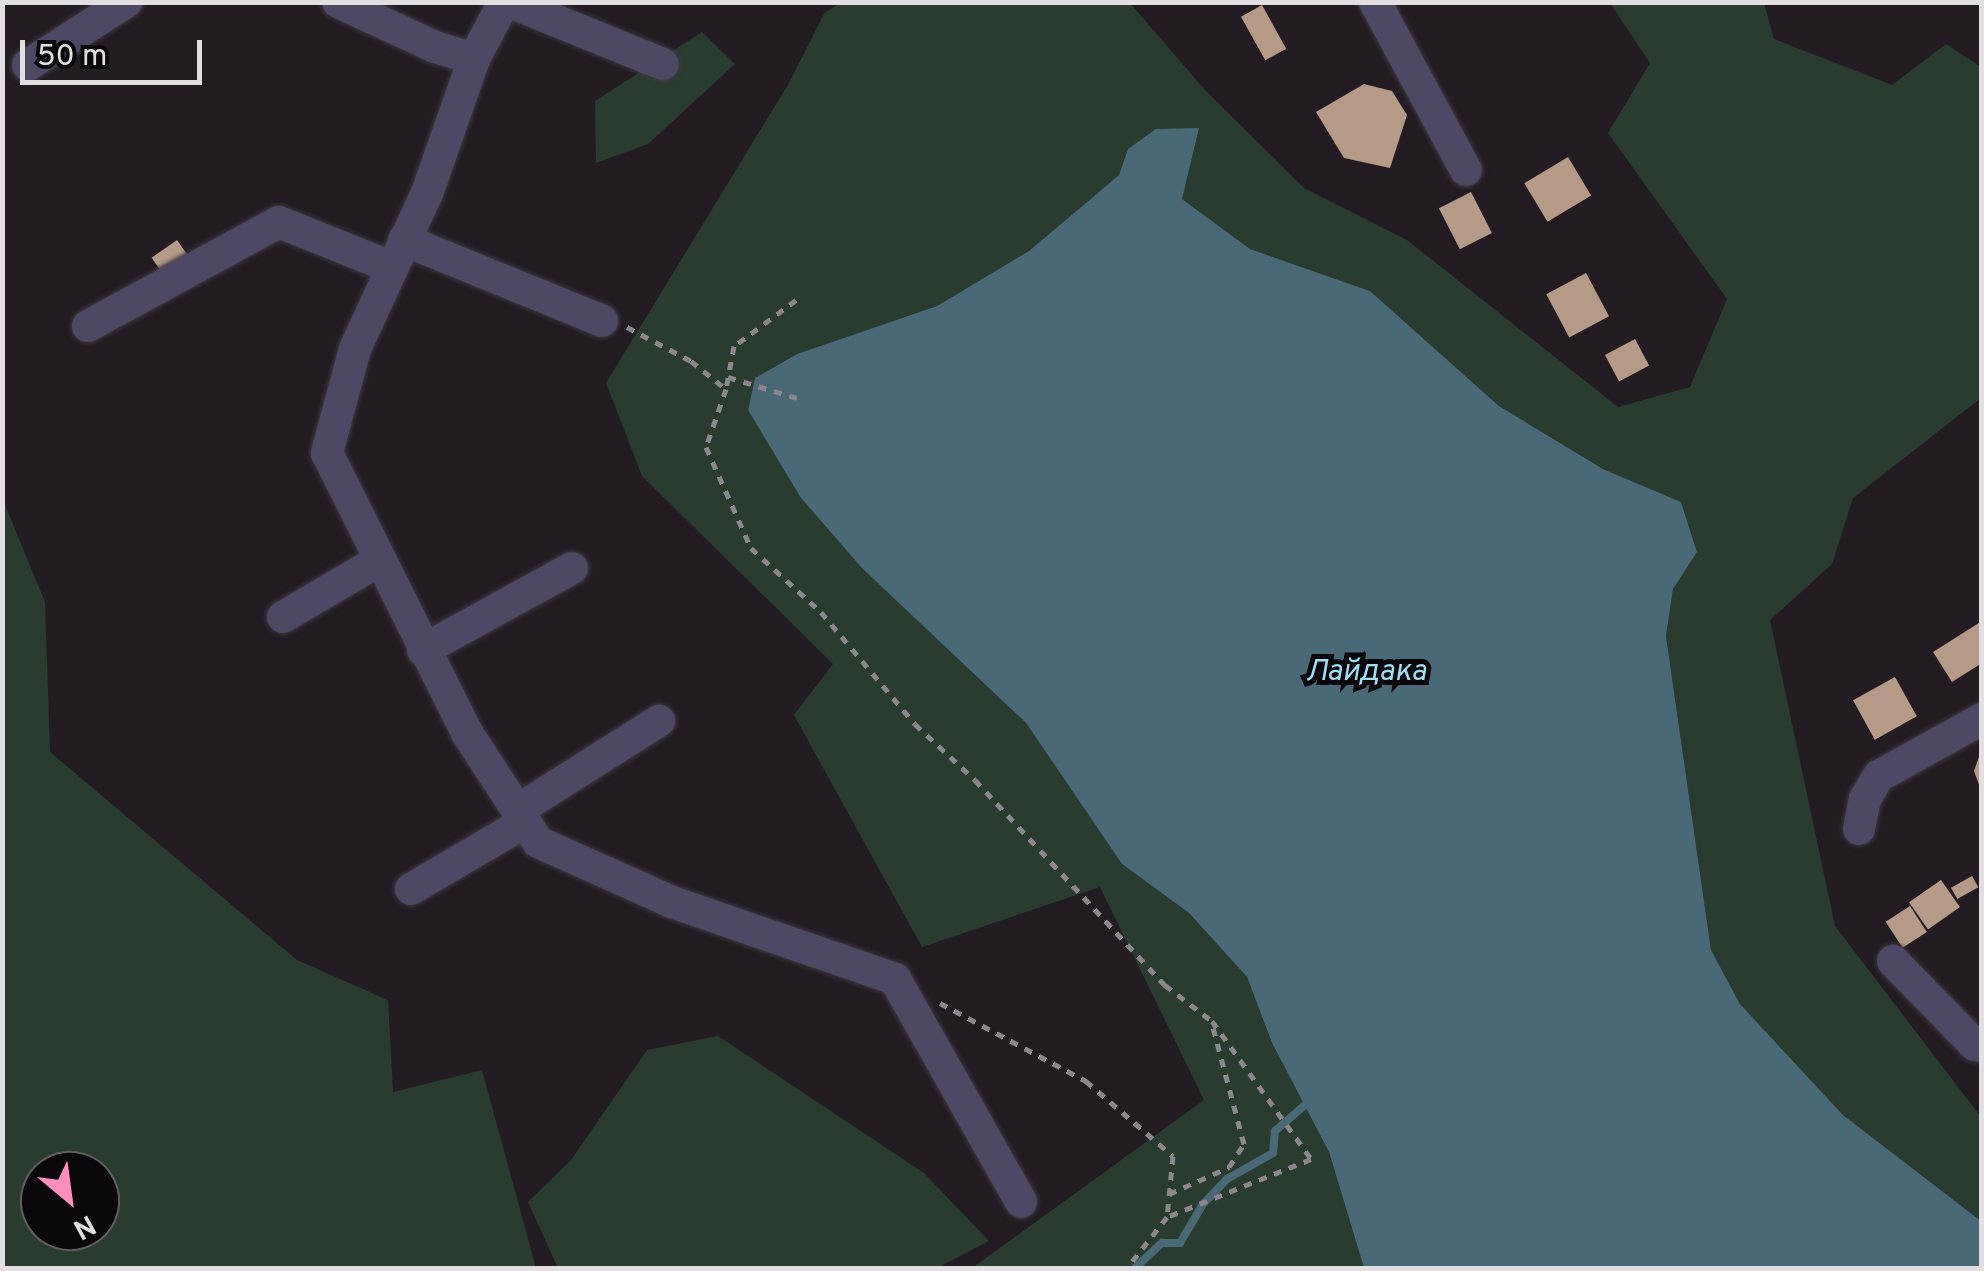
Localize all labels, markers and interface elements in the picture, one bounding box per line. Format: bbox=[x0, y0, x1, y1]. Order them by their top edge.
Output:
scale bar bbox=[25, 20, 208, 82]
text: 50 m bbox=[37, 39, 107, 76]
water label: Лайдака bbox=[1306, 655, 1426, 691]
north arrow bbox=[20, 1151, 120, 1251]
text: N bbox=[66, 1205, 101, 1246]

